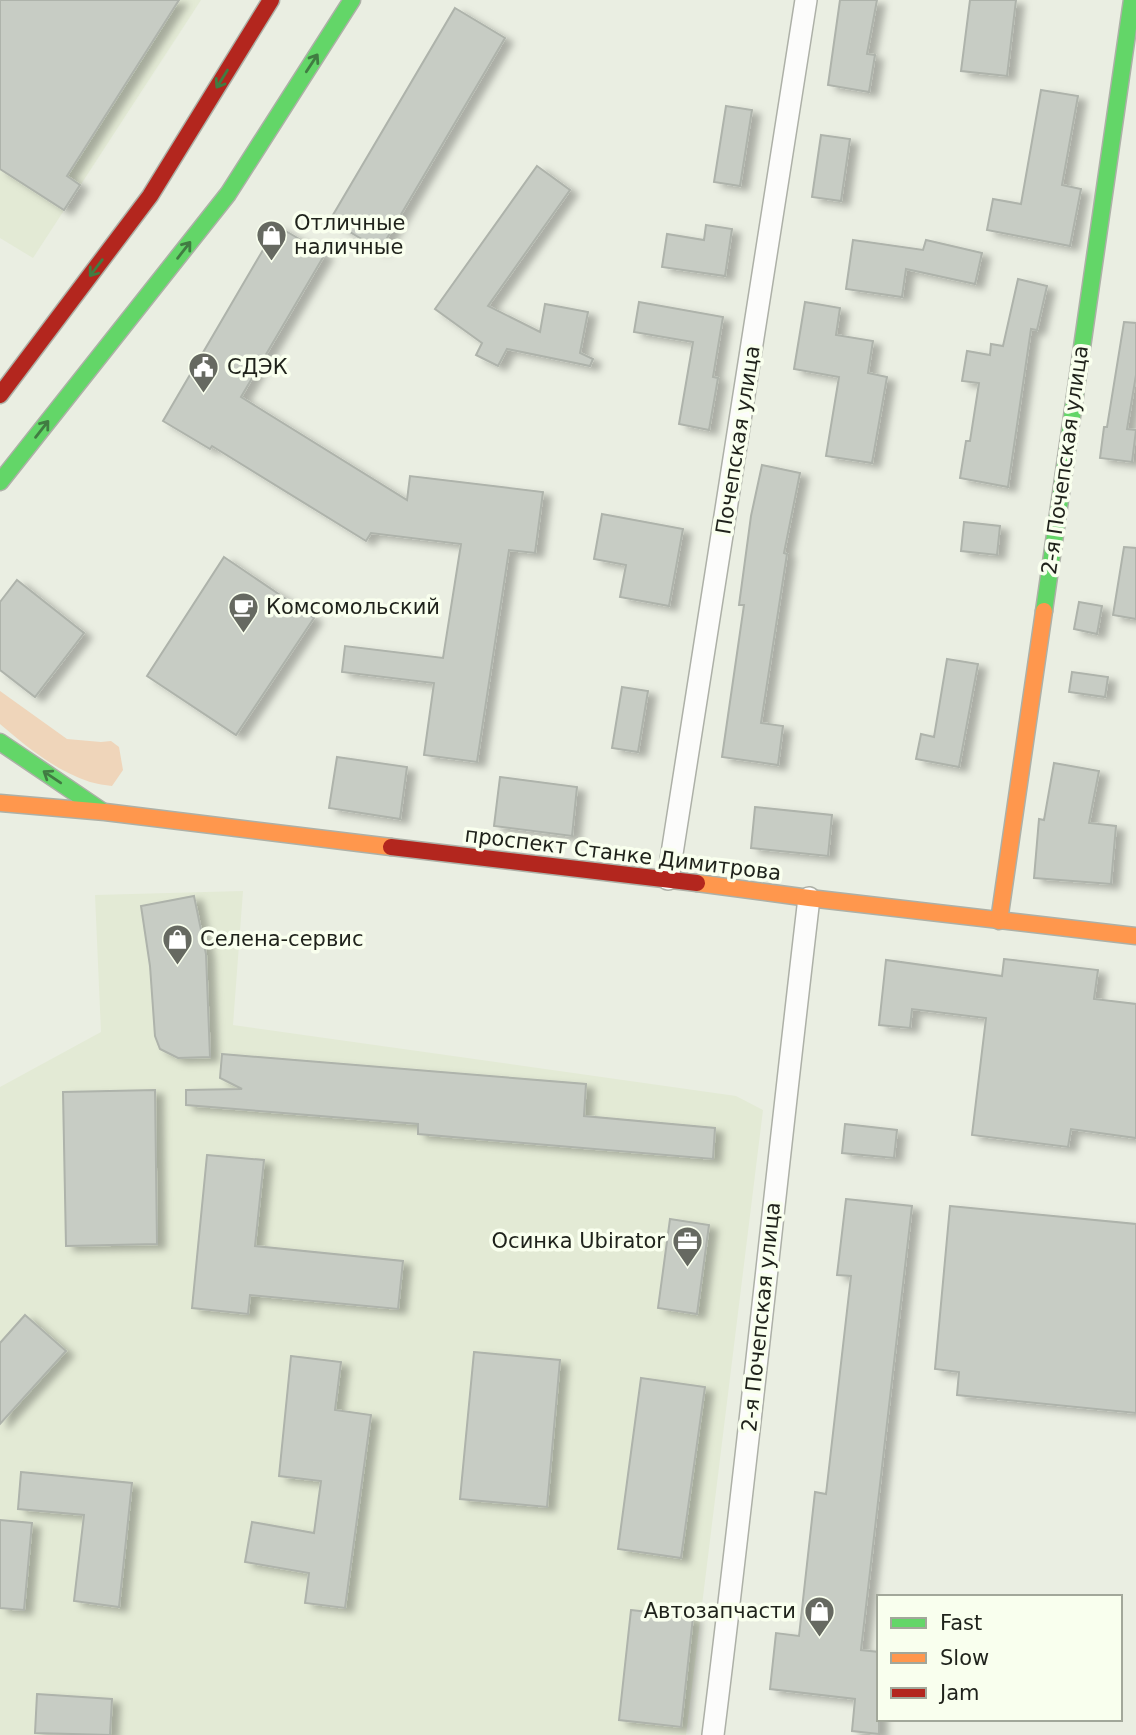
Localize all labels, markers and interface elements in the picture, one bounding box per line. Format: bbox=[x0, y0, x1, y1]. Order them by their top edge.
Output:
one-way arrow bbox=[306, 53, 320, 73]
one-way arrow bbox=[215, 68, 229, 88]
place label: Отличные наличные bbox=[294, 211, 405, 259]
shop icon: Отличные наличные bbox=[254, 218, 288, 262]
one-way arrow bbox=[176, 242, 191, 260]
one-way arrow bbox=[88, 258, 103, 276]
street label: Почепская улица bbox=[711, 344, 765, 536]
street label: 2-я Почепская улица bbox=[1037, 344, 1093, 576]
public building icon: СДЭК bbox=[187, 350, 221, 394]
place label: СДЭК bbox=[227, 355, 288, 379]
one-way arrow bbox=[35, 420, 50, 438]
cafe icon: Комсомольский bbox=[226, 590, 260, 634]
place label: Комсомольский bbox=[266, 595, 440, 619]
one-way arrow bbox=[43, 770, 62, 785]
street label: проспект Станке Димитрова bbox=[463, 823, 783, 885]
shop icon: Селена-сервис bbox=[160, 922, 194, 966]
place label: Селена-сервис bbox=[200, 927, 363, 951]
street label: 2-я Почепская улица bbox=[737, 1201, 785, 1433]
office icon: Осинка Ubirator bbox=[671, 1224, 705, 1268]
place label: Осинка Ubirator bbox=[492, 1229, 665, 1253]
shop icon: Автозапчасти bbox=[802, 1594, 836, 1638]
legend bbox=[877, 1595, 1122, 1721]
place label: Автозапчасти bbox=[644, 1599, 796, 1623]
text: Fast bbox=[940, 1611, 982, 1635]
text: Slow bbox=[940, 1646, 989, 1670]
text: Jam bbox=[938, 1681, 980, 1705]

